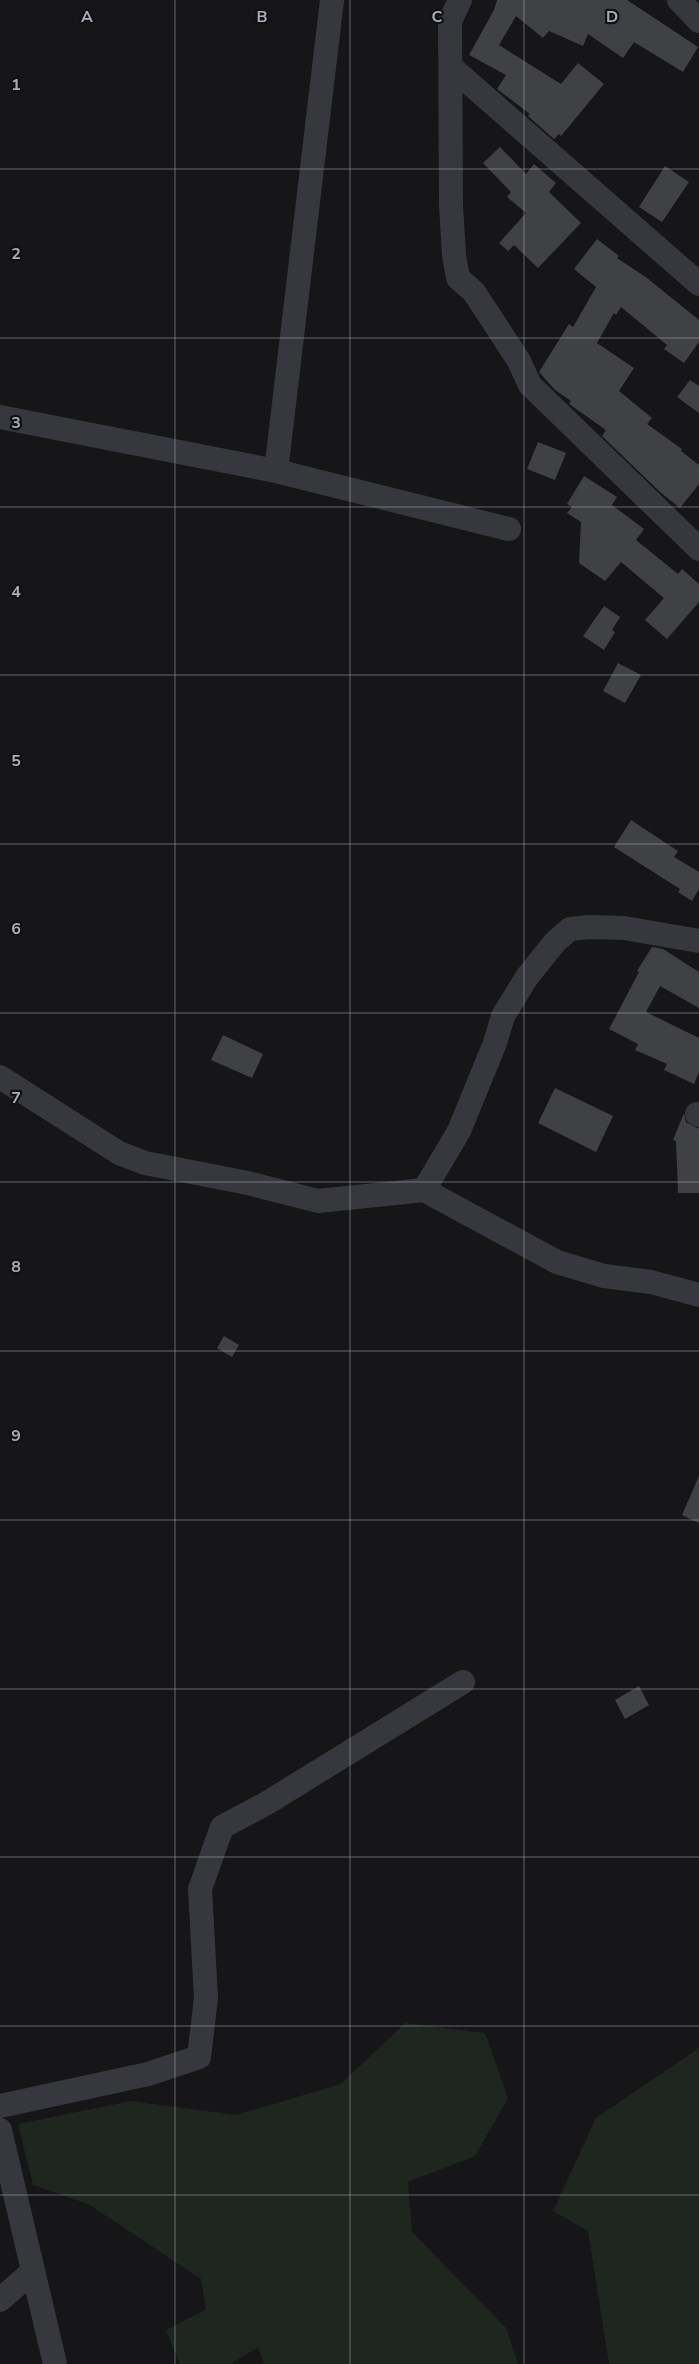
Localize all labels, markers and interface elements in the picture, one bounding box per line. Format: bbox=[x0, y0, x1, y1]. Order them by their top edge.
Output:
text: A bbox=[81, 6, 93, 28]
text: B bbox=[256, 6, 268, 28]
text: C bbox=[432, 6, 443, 28]
text: D bbox=[606, 6, 618, 28]
text: 1 bbox=[11, 74, 21, 96]
text: 2 bbox=[11, 243, 21, 265]
text: 3 bbox=[11, 412, 21, 434]
text: 4 bbox=[11, 581, 21, 603]
text: 5 bbox=[11, 750, 21, 772]
text: 6 bbox=[11, 918, 21, 940]
text: 7 bbox=[11, 1087, 21, 1109]
text: 8 bbox=[11, 1256, 21, 1278]
text: 9 bbox=[11, 1425, 21, 1447]

